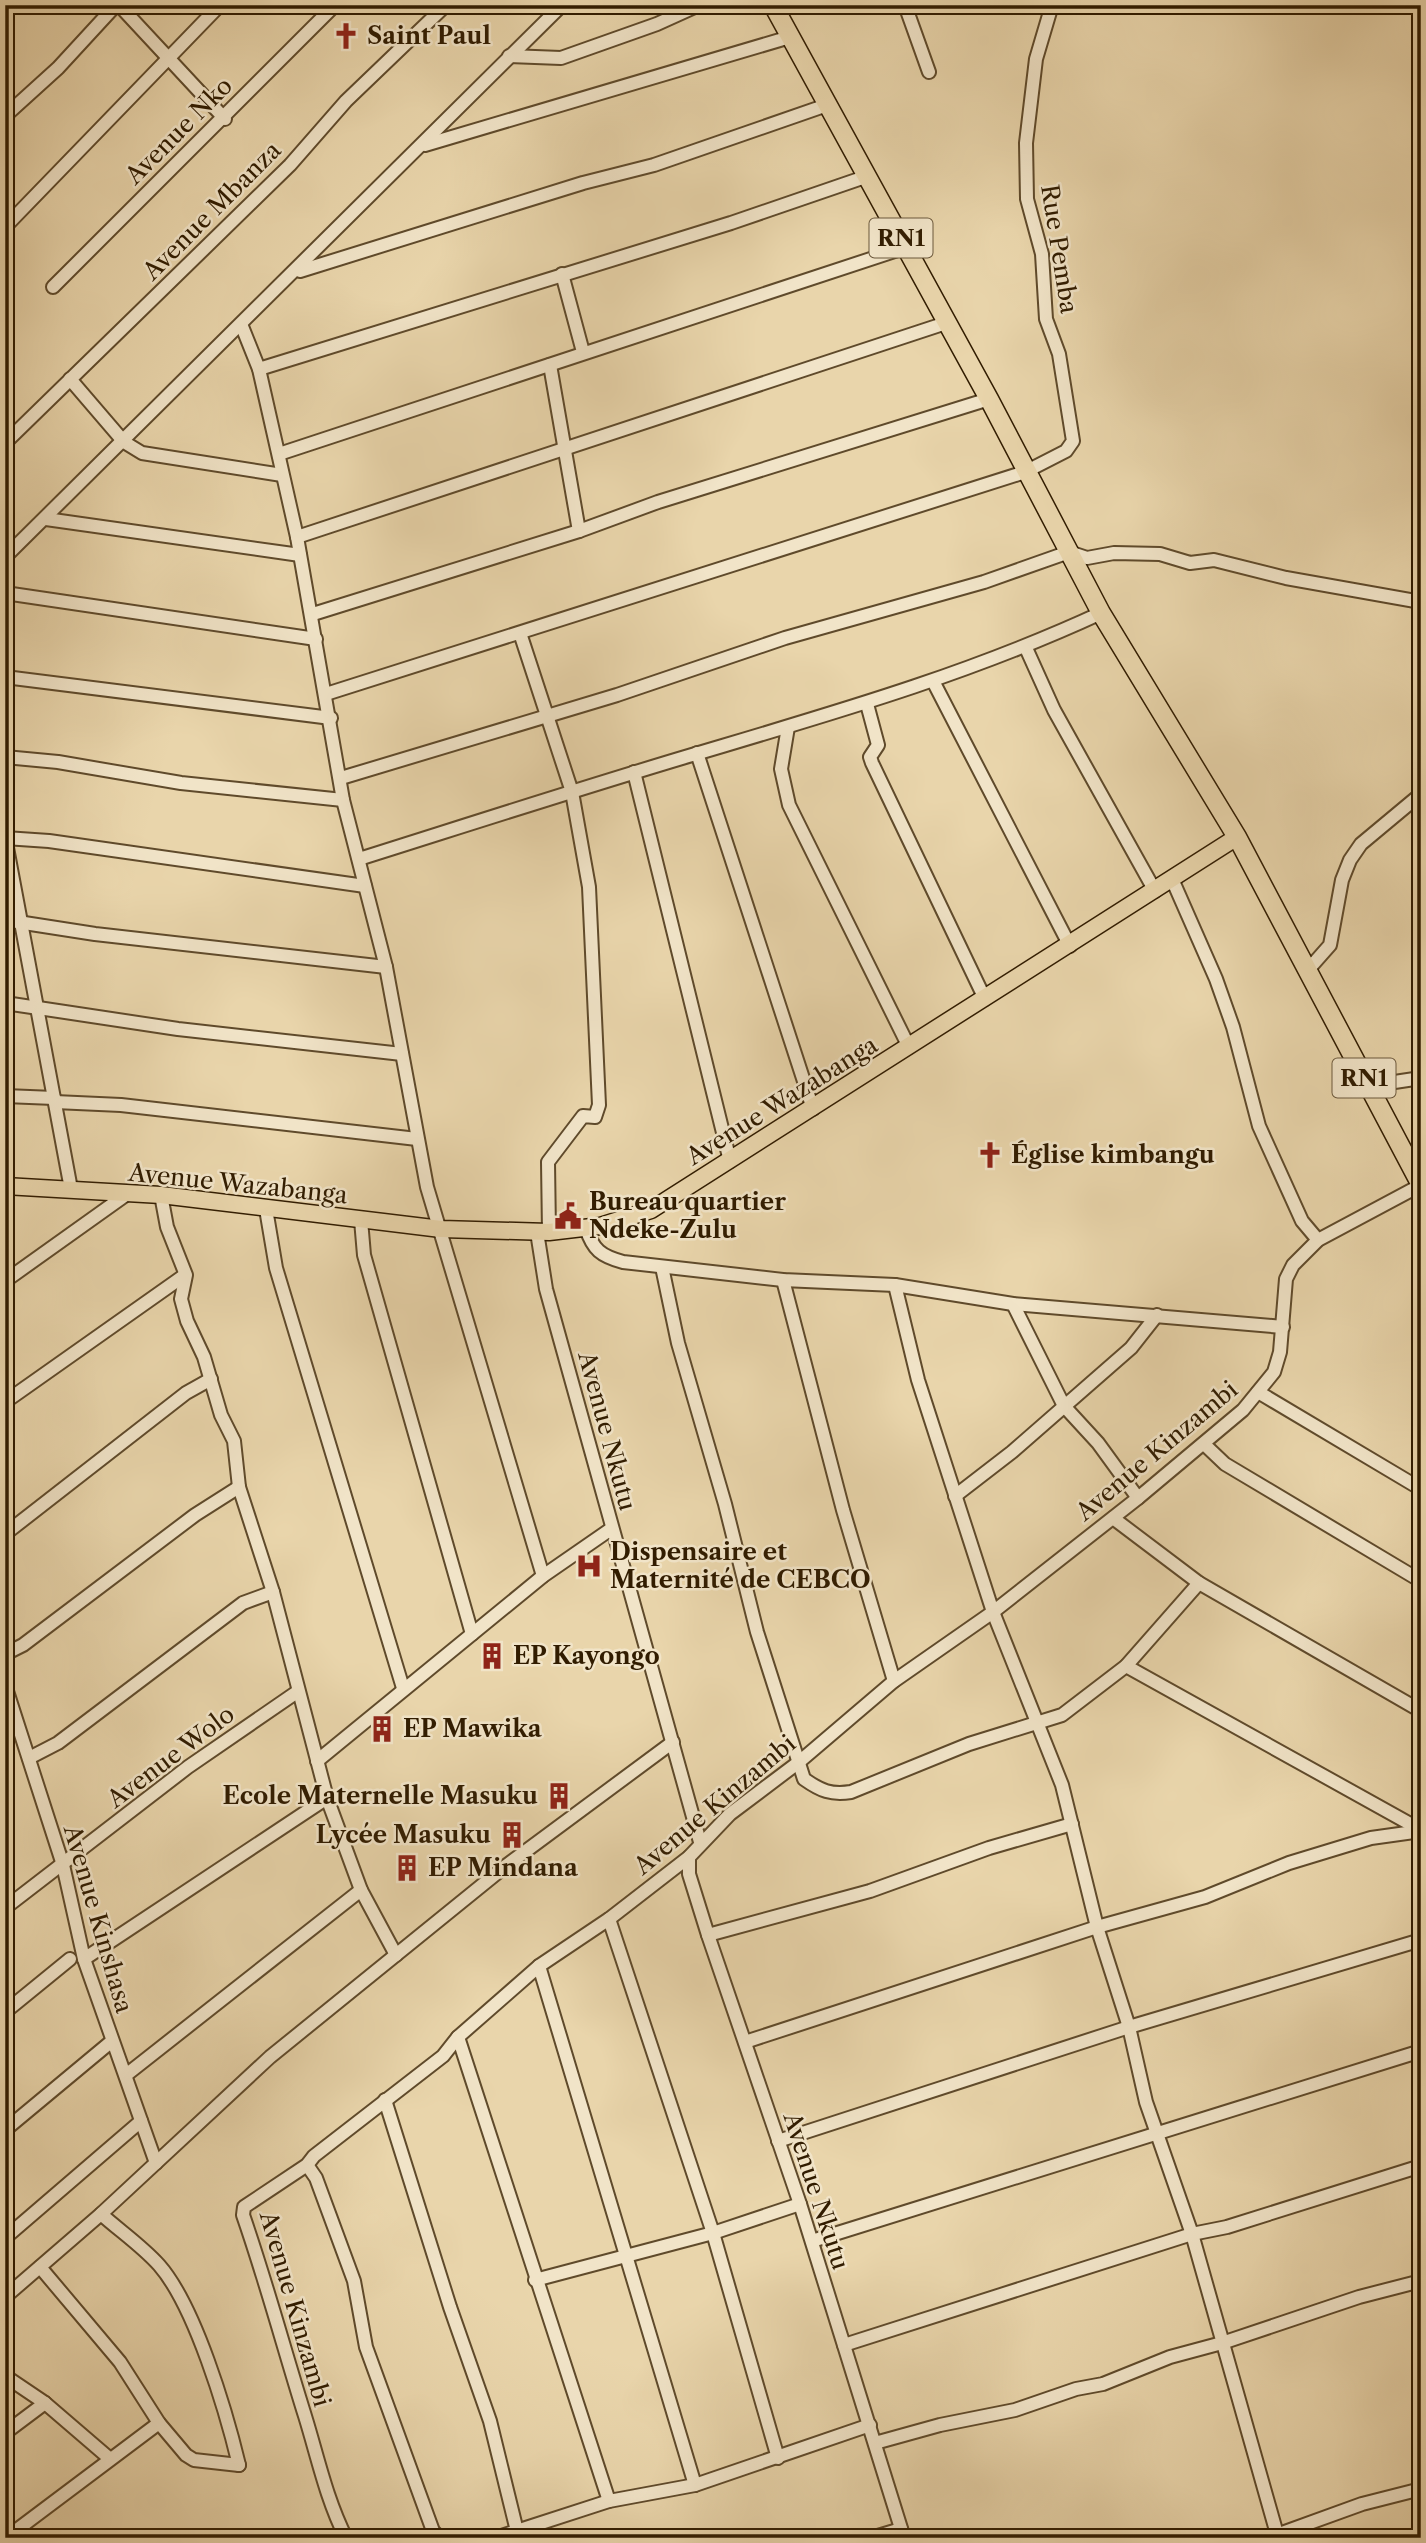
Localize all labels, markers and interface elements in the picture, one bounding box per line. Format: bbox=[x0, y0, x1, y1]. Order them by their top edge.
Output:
church icon: Saint Paul bbox=[331, 21, 361, 51]
place label: Saint Paul bbox=[367, 21, 491, 50]
street label: Avenue Nko bbox=[118, 71, 238, 191]
street label: Avenue Mbanza bbox=[136, 135, 287, 286]
street label: Rue Pemba bbox=[1035, 182, 1084, 316]
road number: RN1 bbox=[870, 218, 932, 258]
street label: Avenue Wazabanga bbox=[680, 1030, 883, 1172]
road number: RN1 bbox=[1332, 1058, 1396, 1098]
church icon: Église kimbangu bbox=[975, 1140, 1005, 1170]
place label: Église kimbangu bbox=[1011, 1140, 1215, 1169]
street label: Avenue Wazabanga bbox=[126, 1157, 349, 1209]
place label: Bureau quartier Ndeke-Zulu bbox=[589, 1187, 786, 1244]
public building icon: Bureau quartier Ndeke-Zulu bbox=[553, 1201, 583, 1231]
street label: Avenue Nkutu bbox=[572, 1347, 643, 1514]
street label: Avenue Kinzambi bbox=[1069, 1375, 1243, 1527]
place label: Dispensaire et Maternité de CEBCO bbox=[610, 1537, 871, 1594]
hospital icon: Dispensaire et Maternité de CEBCO bbox=[574, 1551, 604, 1581]
building icon: EP Kayongo bbox=[477, 1641, 507, 1671]
place label: EP Kayongo bbox=[513, 1641, 660, 1670]
street label: Avenue Wolo bbox=[101, 1699, 240, 1814]
building icon: EP Mawika bbox=[367, 1714, 397, 1744]
place label: EP Mawika bbox=[403, 1714, 543, 1743]
street label: Avenue Kinzambi bbox=[627, 1729, 801, 1881]
place label: Ecole Maternelle Masuku bbox=[222, 1781, 538, 1810]
building icon: Ecole Maternelle Masuku bbox=[544, 1781, 574, 1811]
place label: Lycée Masuku bbox=[316, 1820, 491, 1849]
building icon: Lycée Masuku bbox=[497, 1820, 527, 1850]
street label: Avenue Kinshasa bbox=[58, 1821, 139, 2016]
building icon: EP Mindana bbox=[392, 1853, 422, 1883]
place label: EP Mindana bbox=[428, 1853, 579, 1882]
street label: Avenue Nkutu bbox=[777, 2108, 856, 2273]
street label: Avenue Kinzambi bbox=[253, 2207, 337, 2410]

